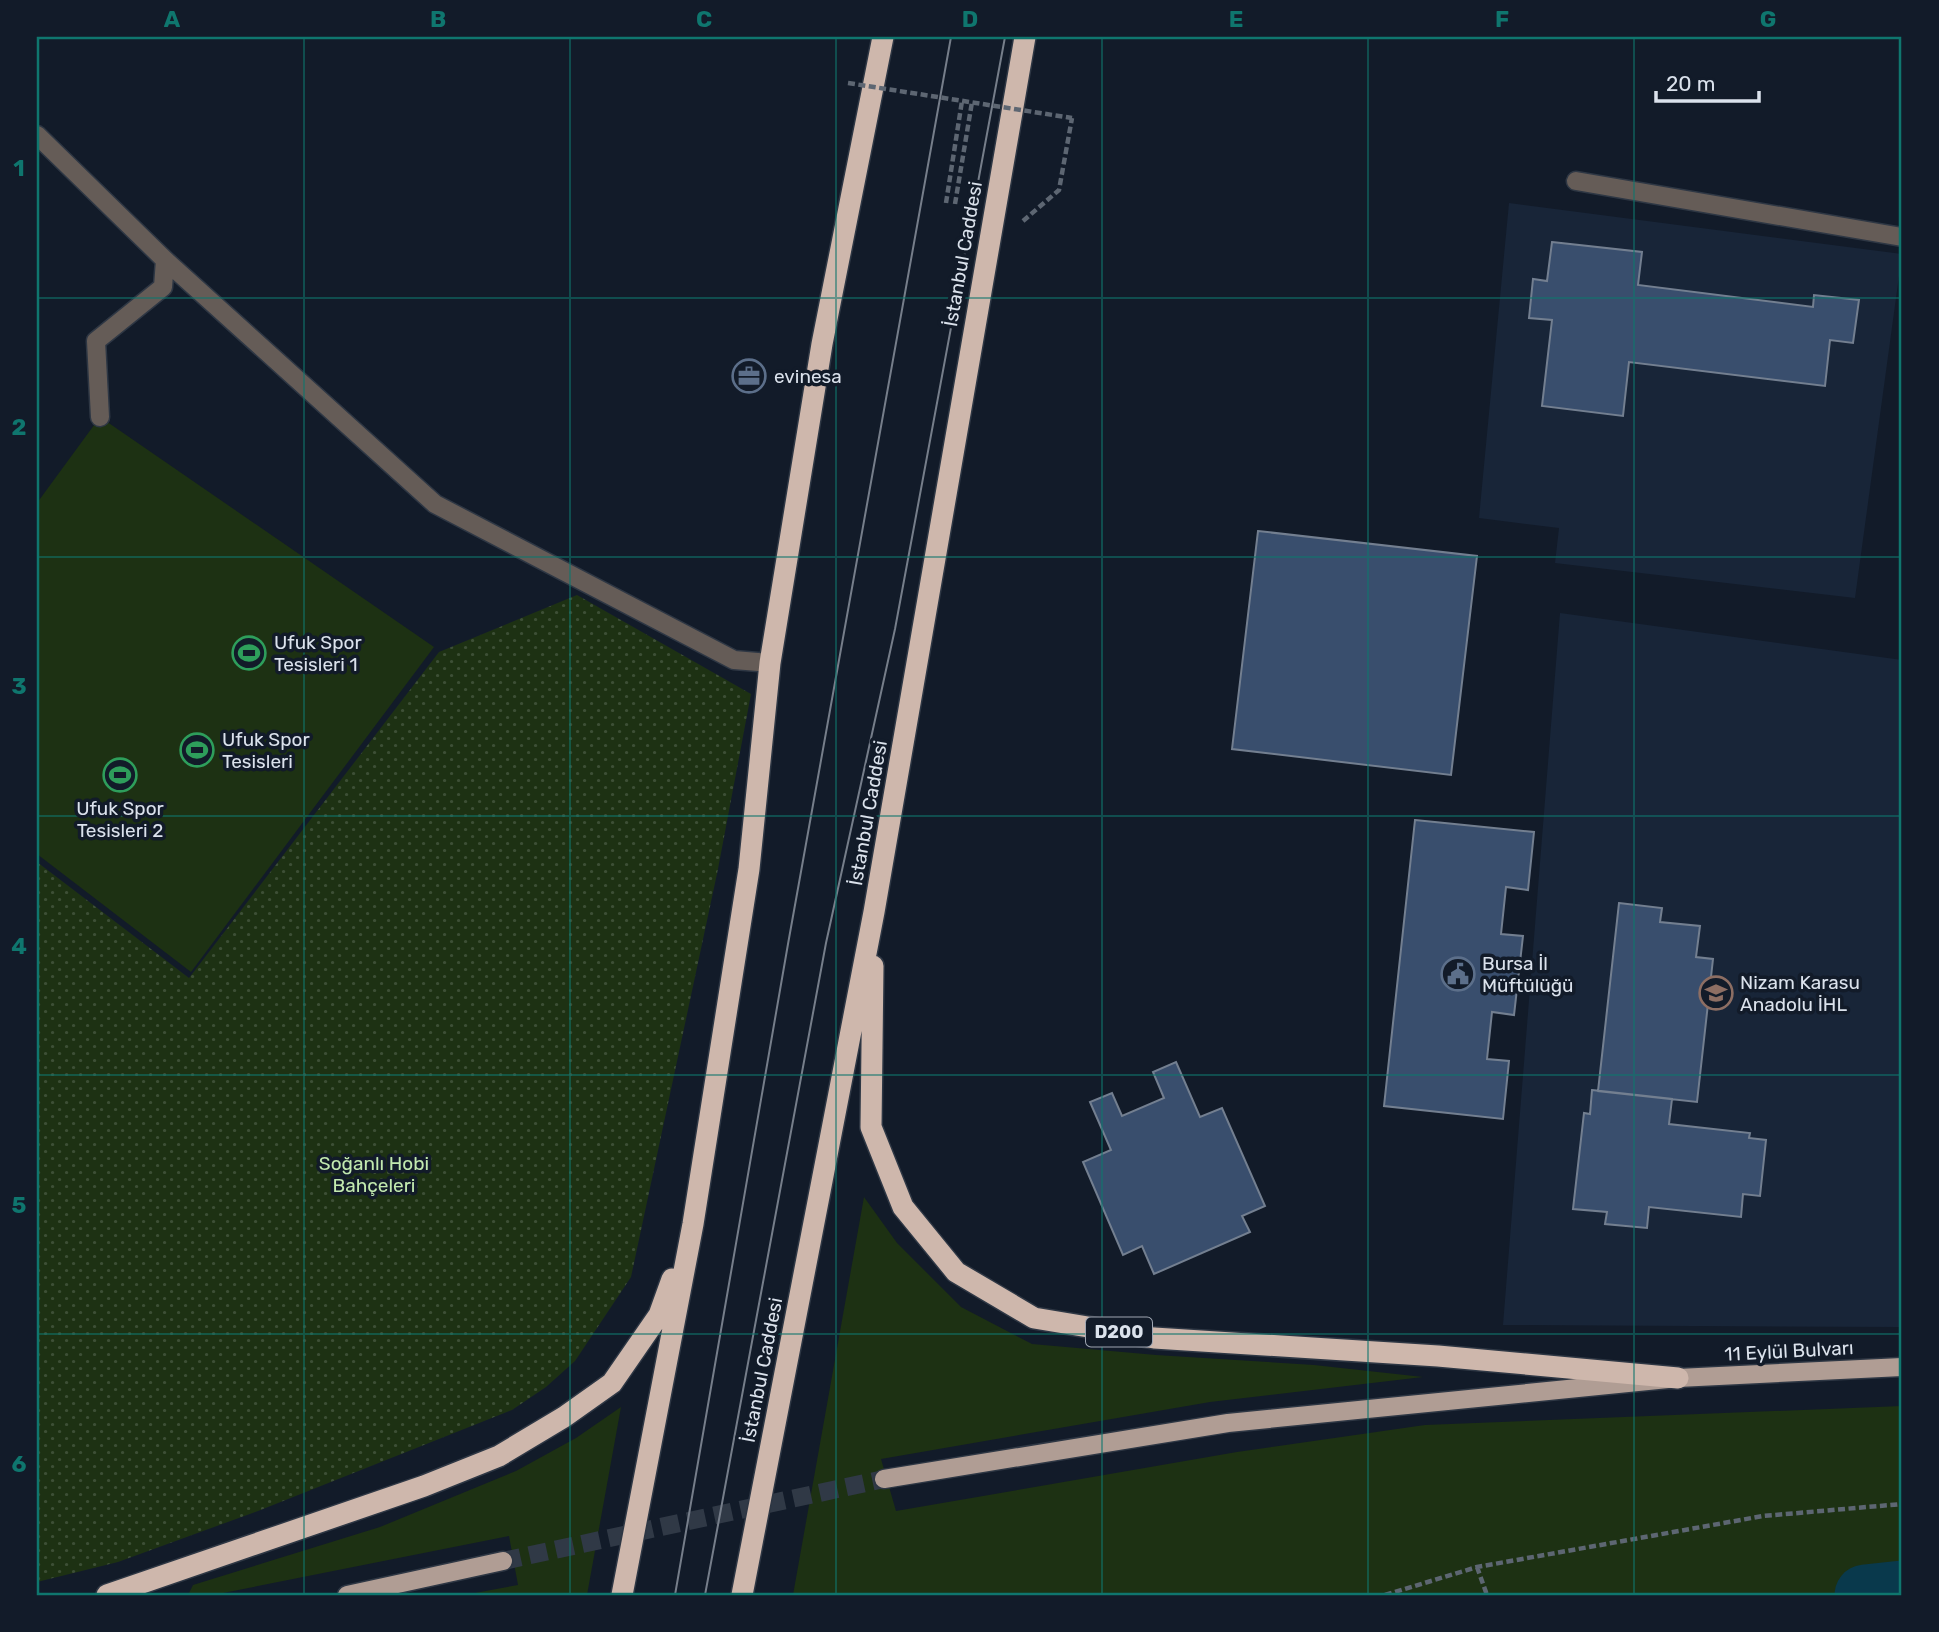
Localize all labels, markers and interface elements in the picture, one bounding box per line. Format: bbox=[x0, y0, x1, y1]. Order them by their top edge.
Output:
text: A bbox=[164, 5, 181, 33]
text: B bbox=[430, 5, 446, 33]
text: C bbox=[696, 5, 712, 33]
text: D bbox=[962, 5, 978, 33]
text: E bbox=[1229, 5, 1243, 33]
text: F bbox=[1495, 5, 1509, 33]
text: G bbox=[1760, 5, 1776, 33]
scale bar bbox=[1656, 60, 1759, 104]
text: 20 m bbox=[1666, 71, 1715, 96]
text: 1 bbox=[13, 154, 25, 182]
street label: İstanbul Caddesi bbox=[939, 180, 987, 328]
office icon: evinesa bbox=[730, 357, 768, 395]
place label: evinesa bbox=[774, 365, 842, 388]
text: 2 bbox=[12, 413, 26, 441]
place label: Ufuk Spor Tesisleri 1 bbox=[274, 631, 362, 676]
sports icon: Ufuk Spor Tesisleri 1 bbox=[230, 634, 268, 672]
text: 3 bbox=[11, 672, 27, 700]
place label: Ufuk Spor Tesisleri bbox=[222, 728, 310, 773]
sports icon: Ufuk Spor Tesisleri bbox=[178, 731, 216, 769]
street label: İstanbul Caddesi bbox=[844, 739, 892, 887]
sports icon: Ufuk Spor Tesisleri 2 bbox=[101, 756, 139, 794]
place label: Ufuk Spor Tesisleri 2 bbox=[76, 797, 165, 842]
text: 4 bbox=[11, 932, 27, 960]
place label: Bursa İl Müftülüğü bbox=[1482, 952, 1574, 997]
public building icon: Bursa İl Müftülüğü bbox=[1439, 955, 1477, 993]
place label: Nizam Karasu Anadolu İHL bbox=[1740, 971, 1860, 1016]
school or university icon: Nizam Karasu Anadolu İHL bbox=[1697, 974, 1735, 1012]
park label: Soğanlı Hobi Bahçeleri bbox=[319, 1152, 429, 1197]
text: 5 bbox=[12, 1191, 27, 1219]
street label: İstanbul Caddesi bbox=[737, 1296, 787, 1444]
road number: D200 bbox=[1086, 1317, 1152, 1346]
street label: 11 Eylül Bulvarı bbox=[1724, 1336, 1854, 1366]
text: 6 bbox=[12, 1450, 27, 1478]

